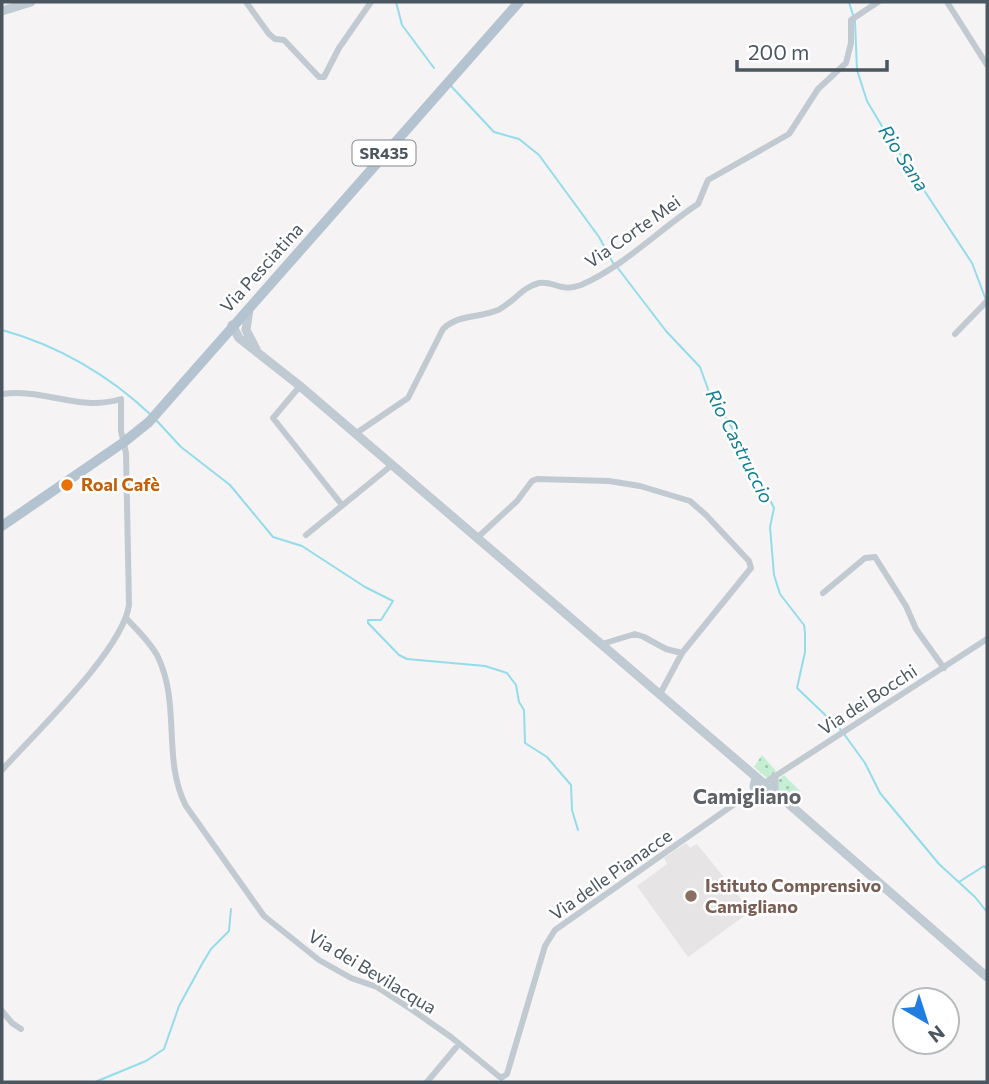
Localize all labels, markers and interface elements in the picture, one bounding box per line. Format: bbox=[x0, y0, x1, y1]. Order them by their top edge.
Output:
scale bar bbox=[737, 28, 888, 72]
text: 200 m bbox=[748, 39, 809, 64]
water label: Rio Sana bbox=[874, 120, 934, 195]
road number: SR435 bbox=[352, 140, 416, 166]
street label: Via Corte Mei bbox=[580, 190, 684, 272]
street label: Via Pesciatina bbox=[215, 218, 307, 317]
water label: Rio Castruccio bbox=[702, 385, 779, 507]
place label: Roal Cafè bbox=[81, 473, 160, 495]
marker: Roal Cafè bbox=[59, 477, 75, 493]
street label: Via dei Bocchi bbox=[814, 659, 921, 739]
district label: Camigliano bbox=[693, 783, 801, 808]
street label: Via delle Pianacce bbox=[545, 824, 676, 925]
place label: Istituto Comprensivo Camigliano bbox=[705, 874, 881, 917]
marker: Istituto Comprensivo Camigliano bbox=[683, 888, 699, 904]
street label: Via dei Bevilacqua bbox=[305, 924, 441, 1018]
north arrow bbox=[891, 986, 961, 1056]
text: N bbox=[924, 1021, 950, 1048]

